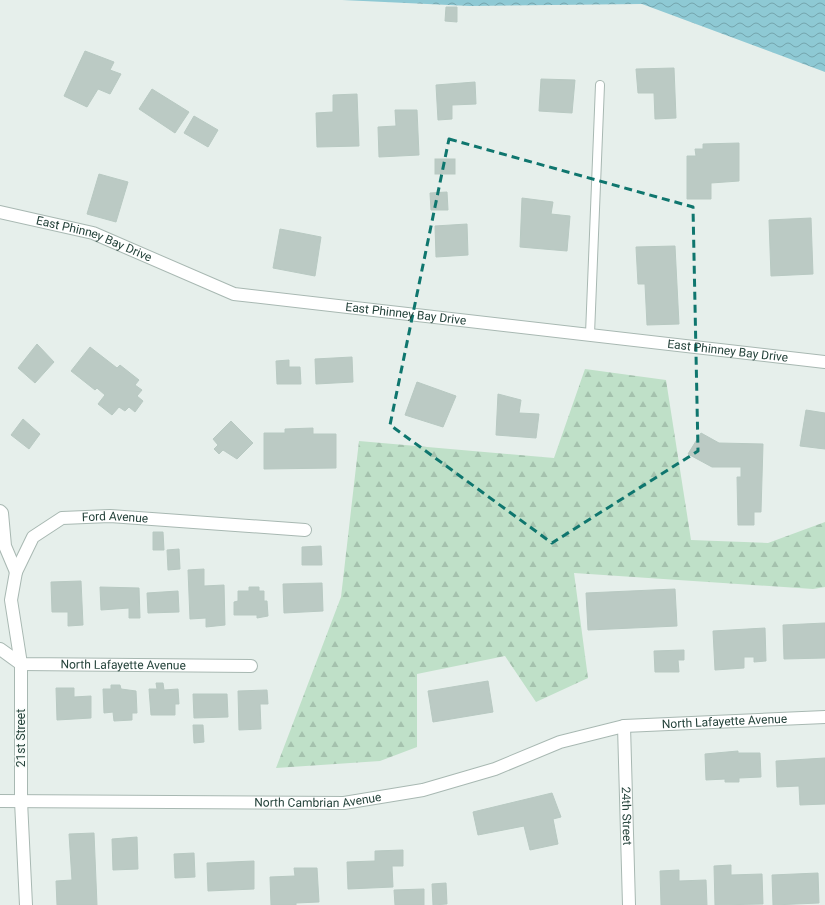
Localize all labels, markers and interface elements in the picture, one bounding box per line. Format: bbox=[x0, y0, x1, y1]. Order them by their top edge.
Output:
street label: East Phinney Bay Drive bbox=[35, 213, 154, 265]
street label: East Phinney Bay Drive bbox=[345, 300, 467, 328]
street label: East Phinney Bay Drive bbox=[667, 337, 789, 365]
street label: Ford Avenue bbox=[82, 509, 149, 526]
street label: North Lafayette Avenue bbox=[60, 657, 186, 672]
street label: 21st Street bbox=[14, 709, 28, 767]
street label: North Lafayette Avenue bbox=[661, 712, 787, 731]
street label: 24th Street bbox=[619, 786, 634, 846]
street label: North Cambrian Avenue bbox=[254, 790, 382, 810]

